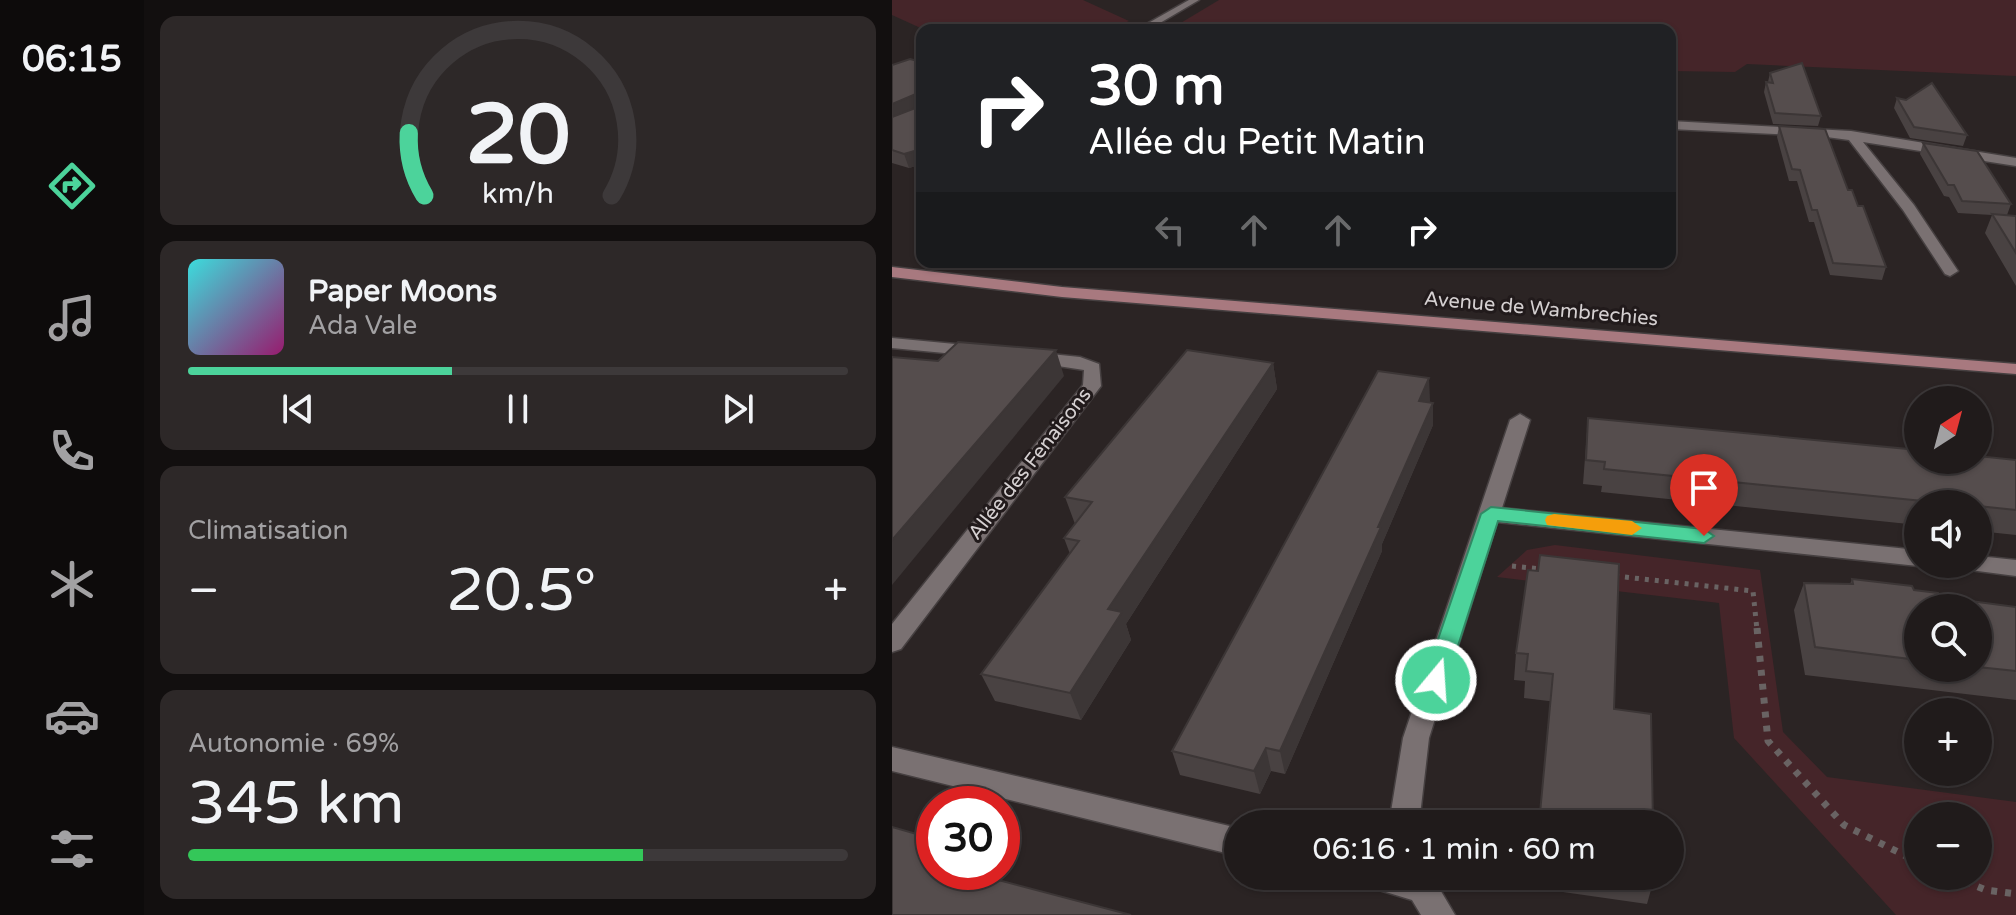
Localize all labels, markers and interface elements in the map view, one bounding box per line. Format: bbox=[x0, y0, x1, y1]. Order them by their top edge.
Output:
text: 06:15 bbox=[22, 38, 122, 81]
text: 30 m bbox=[1088, 53, 1224, 120]
icon: right bbox=[956, 56, 1060, 160]
text: 20 bbox=[466, 86, 570, 186]
text: Allée du Petit Matin bbox=[1088, 121, 1426, 164]
icon: directions bbox=[44, 158, 100, 214]
text: km/h bbox=[482, 178, 554, 212]
icon: left bbox=[1148, 208, 1192, 252]
icon: ahead bbox=[1232, 208, 1276, 252]
icon: ahead bbox=[1316, 208, 1360, 252]
icon: right bbox=[1400, 208, 1444, 252]
text: Paper Moons bbox=[308, 273, 497, 310]
street label: Avenue de Wambrechies bbox=[1423, 287, 1659, 331]
icon: music bbox=[44, 290, 100, 346]
text: Ada Vale bbox=[308, 310, 417, 341]
street label: Allée des Fenaisons bbox=[963, 383, 1097, 545]
north arrow bbox=[1904, 386, 1992, 474]
map controls bbox=[1904, 386, 1992, 890]
icon: previous bbox=[276, 387, 320, 431]
icon: pause bbox=[496, 387, 540, 431]
icon: next bbox=[716, 387, 760, 431]
icon: phone bbox=[44, 423, 100, 479]
pin bbox=[1670, 454, 1738, 536]
icon: arrive bbox=[1682, 466, 1726, 510]
button: sound bbox=[1904, 490, 1992, 578]
text: Climatisation bbox=[188, 515, 348, 546]
text: 20.5° bbox=[446, 555, 596, 627]
icon: climate bbox=[44, 556, 100, 612]
text: − bbox=[188, 565, 219, 618]
text: + bbox=[823, 565, 848, 618]
button: search bbox=[1904, 594, 1992, 682]
position arrow bbox=[1394, 638, 1478, 722]
icon: car bbox=[44, 688, 100, 744]
button: + bbox=[1904, 698, 1992, 786]
text: Autonomie · 69% bbox=[188, 728, 399, 759]
text: 345 km bbox=[188, 768, 404, 840]
speed limit sign: 30 bbox=[916, 786, 1020, 890]
button: − bbox=[1904, 802, 1992, 890]
icon: filters bbox=[44, 821, 100, 877]
text: 06:16 · 1 min · 60 m bbox=[1313, 831, 1595, 868]

